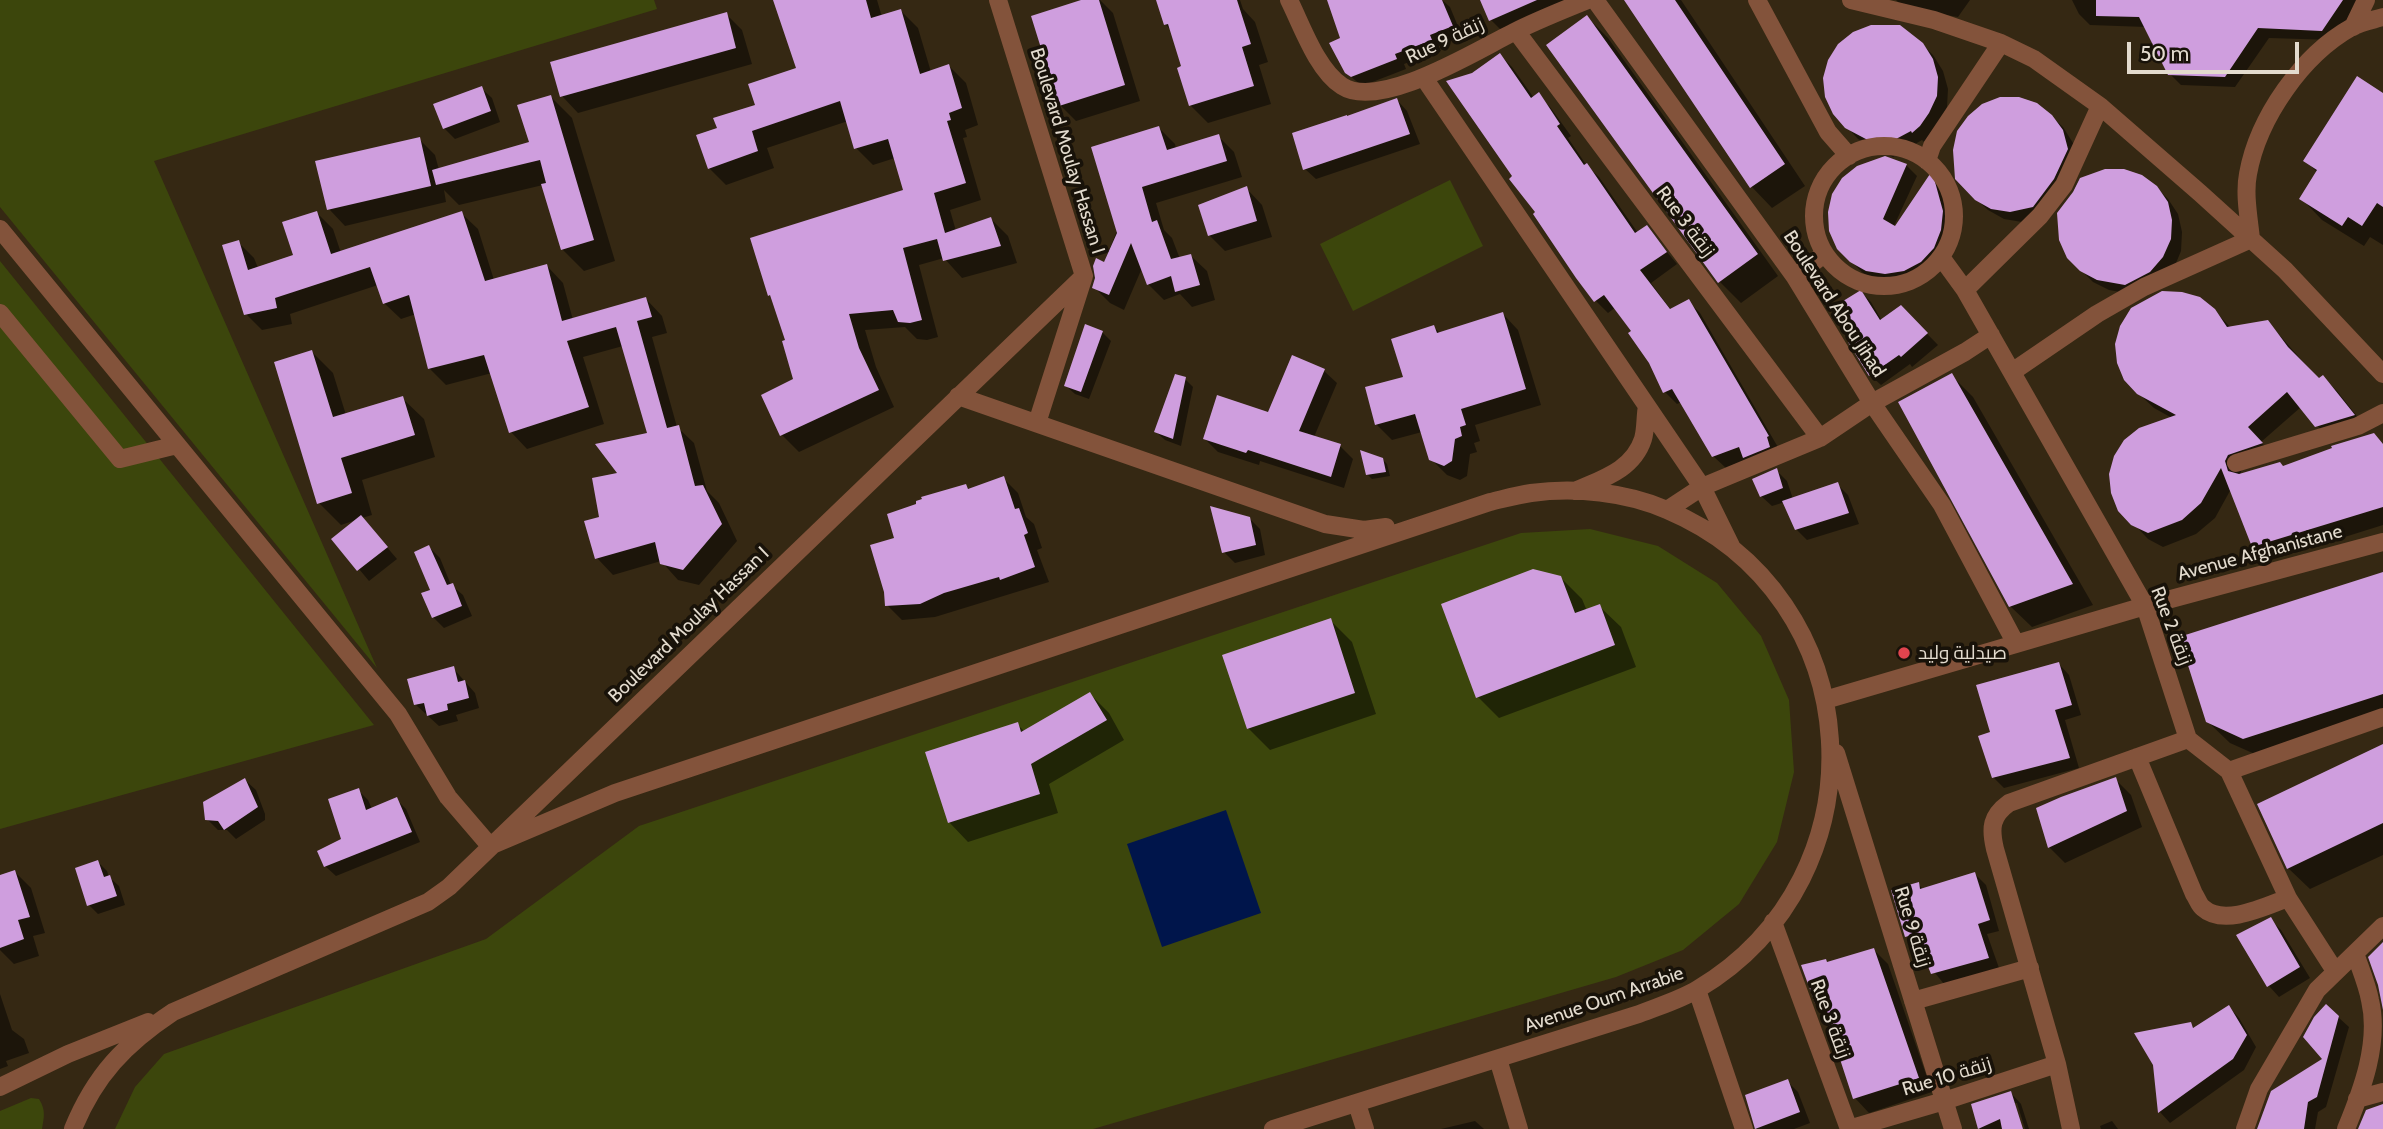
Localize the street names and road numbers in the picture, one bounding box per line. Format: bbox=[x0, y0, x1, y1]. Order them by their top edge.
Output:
street label: Rue 9 زنقة bbox=[1402, 13, 1488, 69]
street label: Boulevard Moulay Hassan I bbox=[1025, 45, 1109, 257]
street label: Rue 3 زنقة bbox=[1651, 182, 1719, 262]
street label: Boulevard Abou Jihad bbox=[1778, 226, 1890, 382]
street label: Avenue Afghanistane bbox=[2175, 520, 2345, 586]
street label: Boulevard Moulay Hassan I bbox=[604, 542, 774, 708]
street label: Rue 2 زنقة bbox=[2146, 583, 2196, 669]
street label: Rue 9 زنقة bbox=[1889, 884, 1935, 970]
street label: Avenue Oum Arrabie bbox=[1521, 962, 1687, 1038]
street label: Rue 3 زنقة bbox=[1805, 976, 1855, 1062]
street label: Rue 10 زنقة bbox=[1900, 1053, 1994, 1101]

